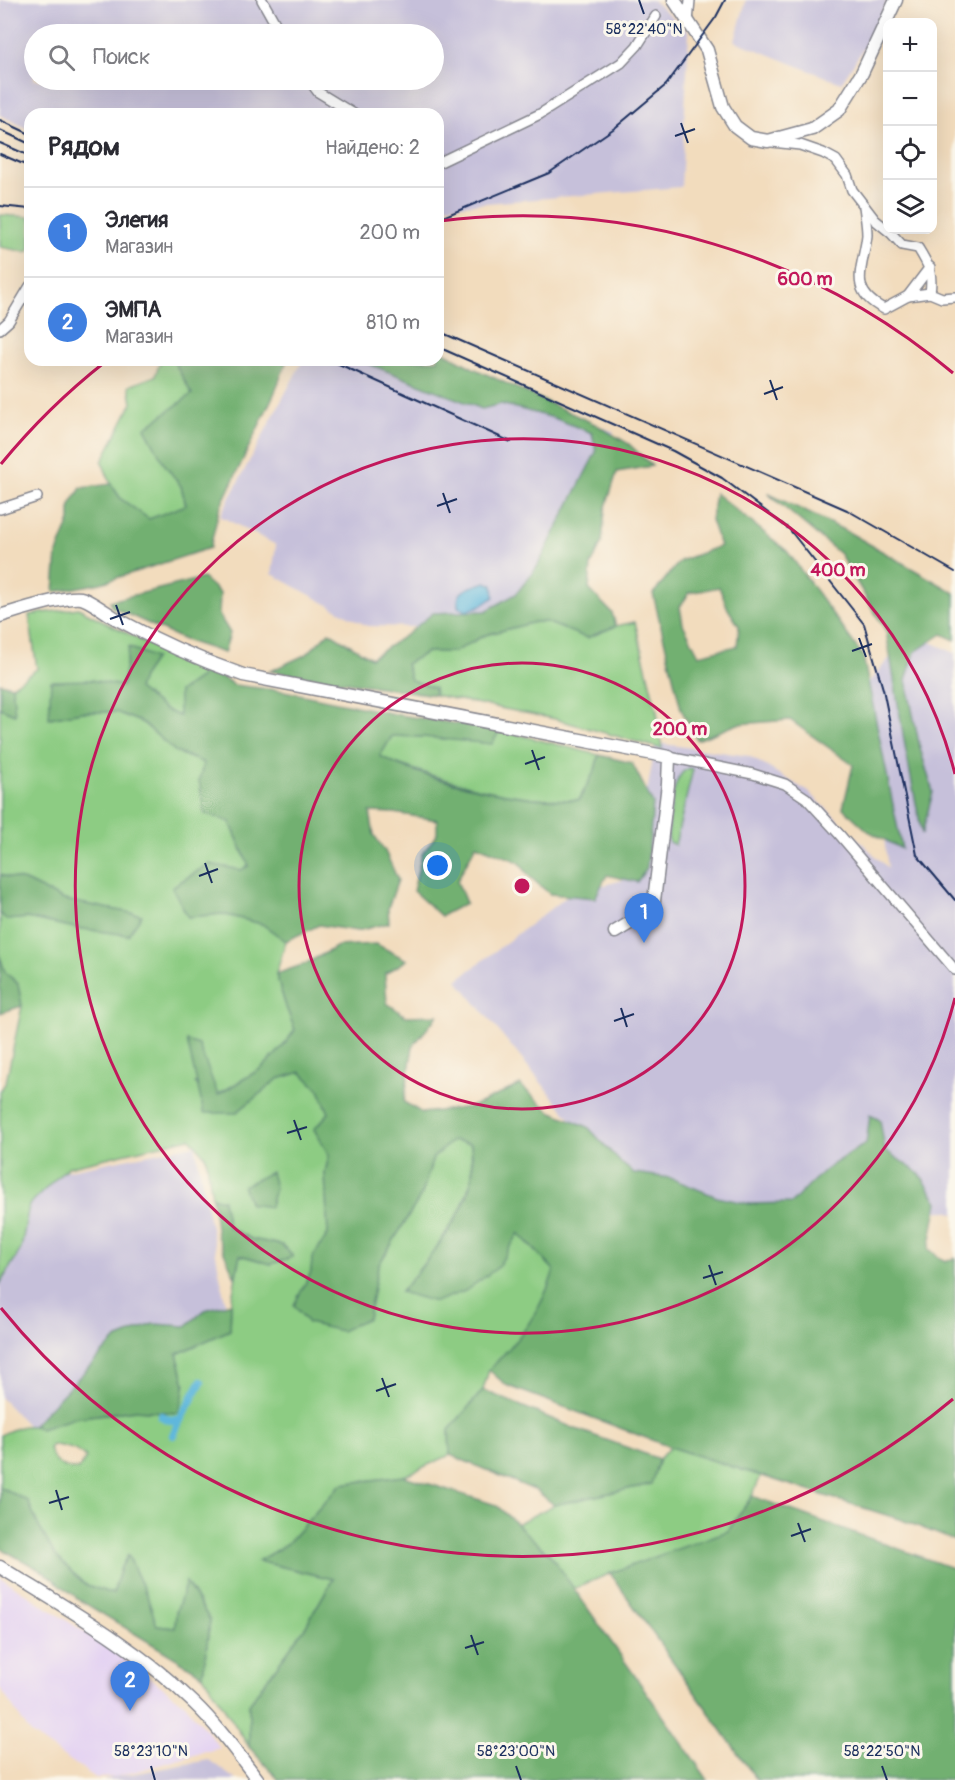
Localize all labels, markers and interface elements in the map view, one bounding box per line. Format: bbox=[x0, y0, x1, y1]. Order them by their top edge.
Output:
map controls bbox=[883, 18, 937, 234]
button: + bbox=[883, 18, 937, 72]
text: 58°22'40"N bbox=[605, 20, 683, 39]
search box bbox=[24, 24, 444, 90]
icon: search bbox=[45, 41, 78, 74]
text: Поиск bbox=[93, 43, 150, 71]
button: − bbox=[883, 72, 937, 126]
button: locate bbox=[883, 126, 937, 180]
text: Рядом bbox=[48, 131, 120, 163]
text: Найдено: 2 bbox=[325, 135, 420, 160]
button: layers bbox=[883, 180, 937, 234]
text: Элегия bbox=[105, 206, 168, 234]
text: 1 bbox=[64, 220, 71, 245]
text: 200 m bbox=[359, 220, 420, 245]
text: Магазин bbox=[105, 234, 173, 259]
text: 600 m bbox=[778, 268, 832, 291]
text: ЭМПА bbox=[105, 296, 162, 324]
text: 2 bbox=[62, 310, 73, 335]
text: 810 m bbox=[366, 310, 420, 335]
text: Магазин bbox=[105, 324, 173, 349]
text: 400 m bbox=[811, 559, 865, 582]
text: 200 m bbox=[653, 718, 707, 741]
your location bbox=[423, 851, 452, 880]
centre of rings bbox=[512, 876, 532, 896]
pin: 1 bbox=[624, 894, 664, 943]
pin: 2 bbox=[110, 1662, 150, 1711]
text: 58°23'10"N bbox=[114, 1742, 188, 1761]
text: 58°23'00"N bbox=[477, 1742, 555, 1761]
text: 58°22'50"N bbox=[844, 1742, 920, 1761]

